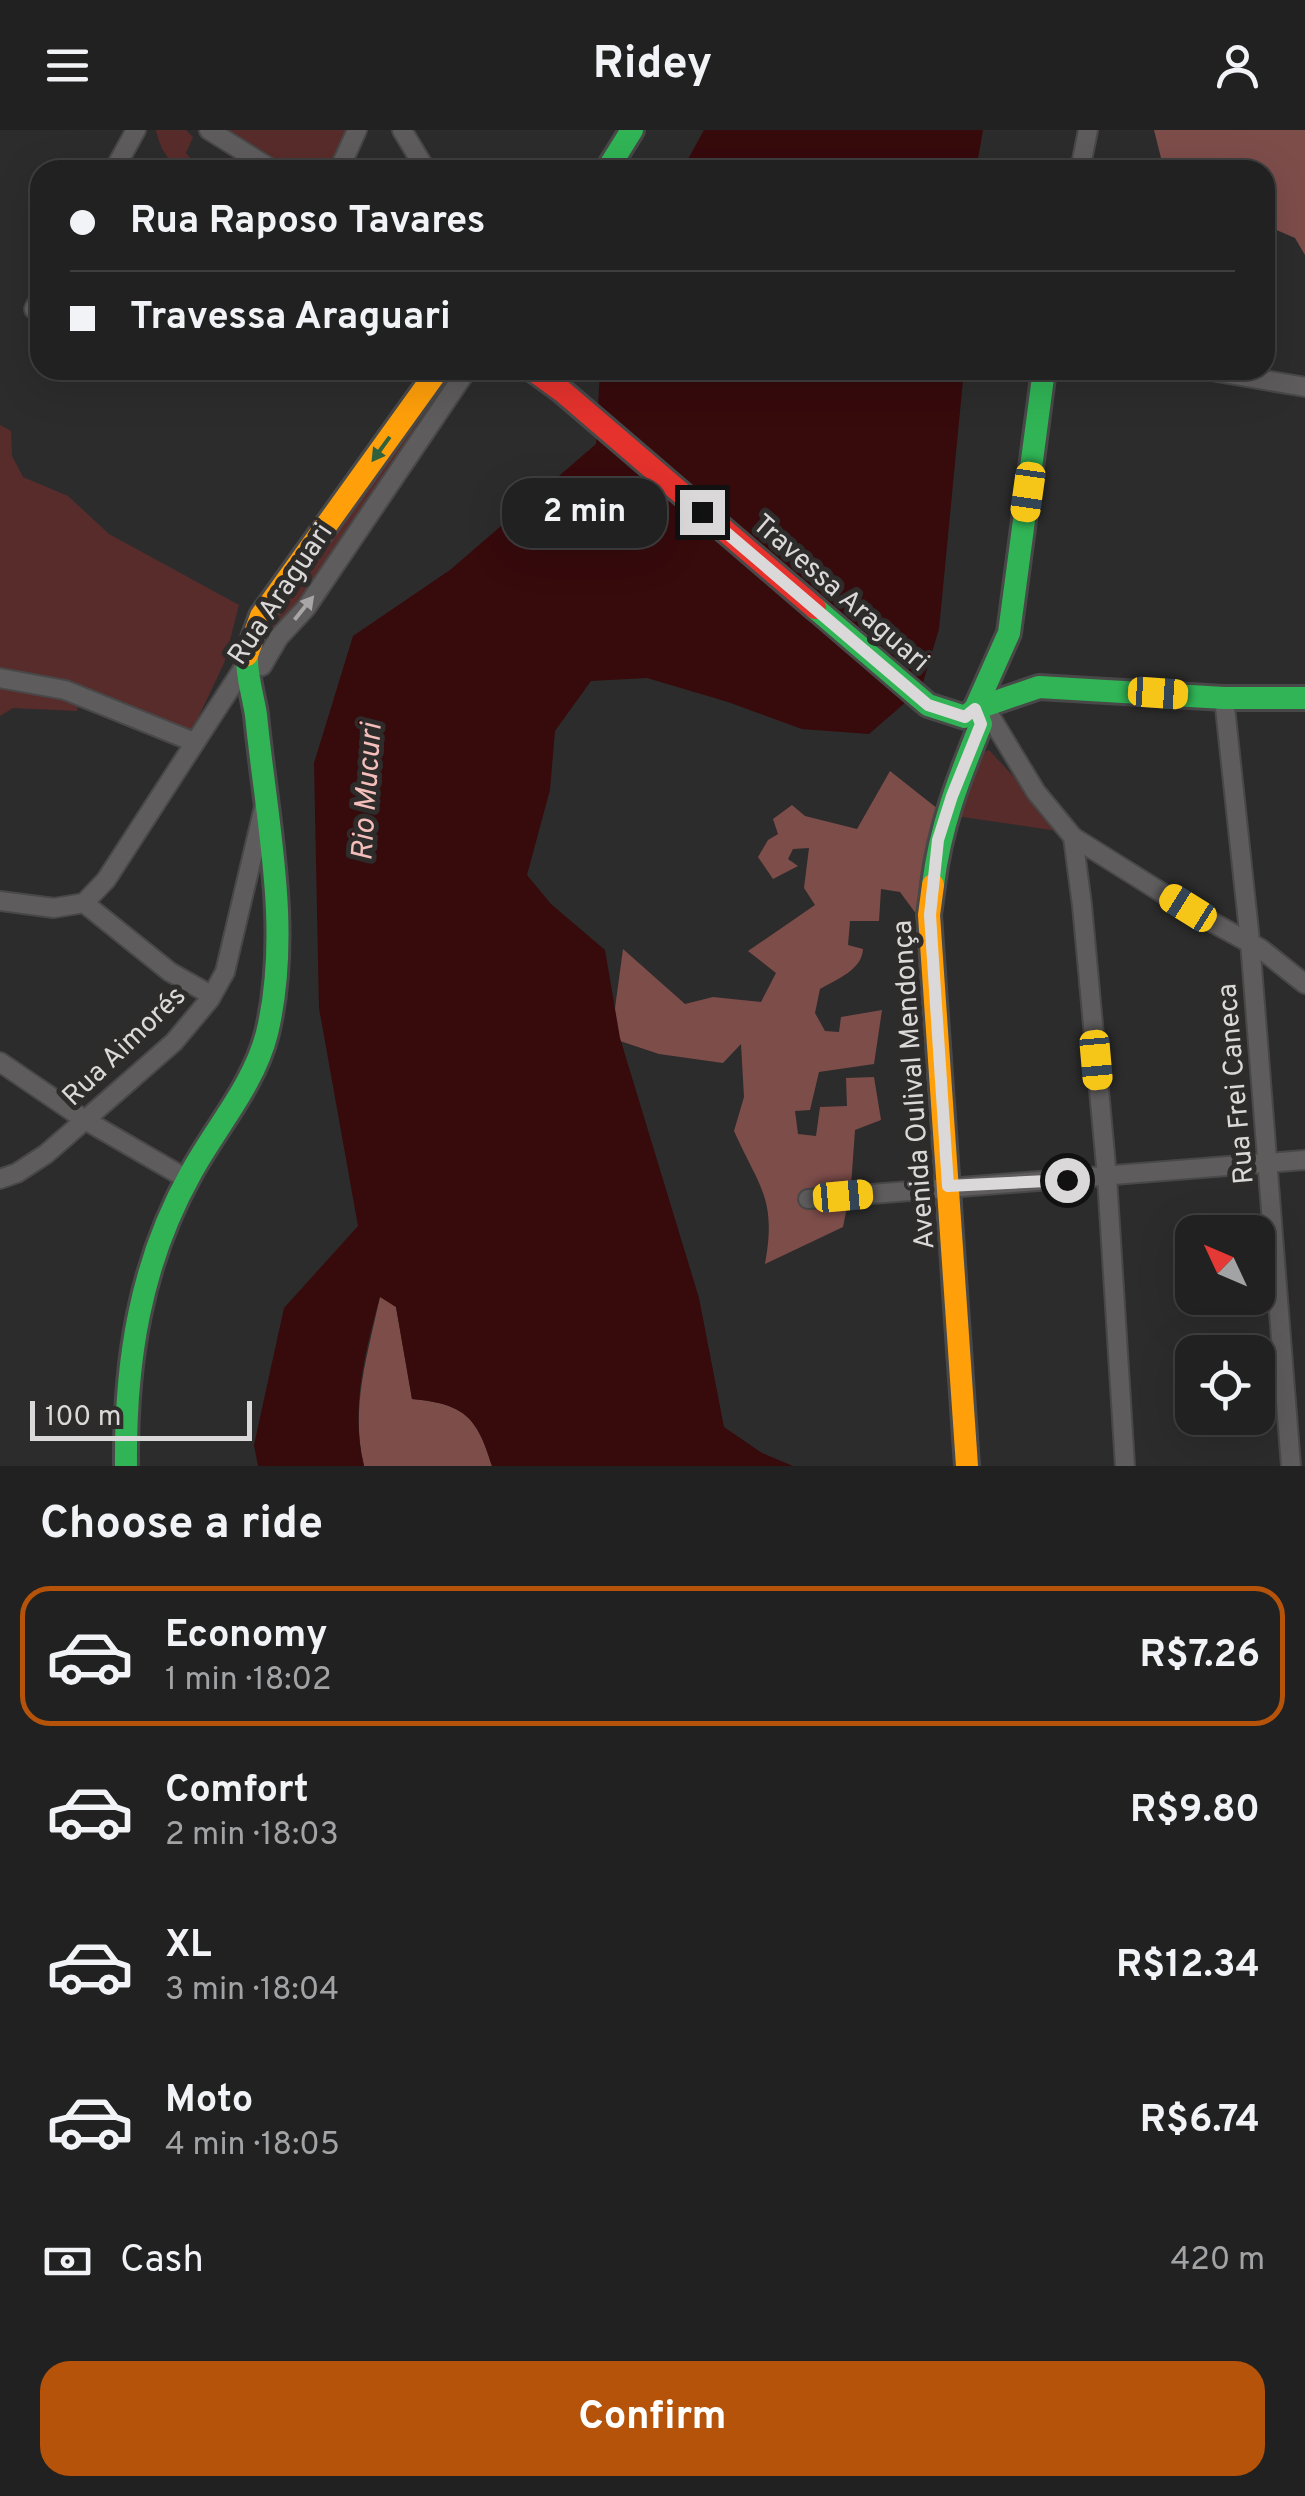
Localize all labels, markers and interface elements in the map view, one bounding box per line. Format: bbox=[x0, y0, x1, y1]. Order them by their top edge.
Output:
text: Ridey bbox=[593, 37, 712, 94]
icon: menu bbox=[40, 38, 95, 93]
icon: person bbox=[1210, 38, 1265, 93]
text: Rua Raposo Tavares bbox=[130, 198, 486, 247]
text: Travessa Araguari bbox=[130, 294, 451, 343]
one-way arrow bbox=[372, 436, 391, 462]
car bbox=[1009, 460, 1047, 524]
callout: 2 min bbox=[502, 477, 667, 547]
route end bbox=[680, 490, 725, 535]
text: 2 min bbox=[543, 493, 626, 533]
street label: Travessa Araguari bbox=[744, 507, 936, 681]
street label: Rua Araguari bbox=[221, 517, 342, 673]
one-way arrow bbox=[293, 596, 314, 621]
car bbox=[1127, 676, 1189, 710]
water label: Rio Mucuri bbox=[345, 720, 392, 862]
car bbox=[1155, 879, 1221, 937]
street label: Avenida Oulival Mendonça bbox=[886, 919, 944, 1251]
street label: Rua Aimorés bbox=[56, 979, 195, 1115]
street label: Rua Frei Caneca bbox=[1210, 982, 1264, 1186]
car bbox=[1078, 1029, 1114, 1091]
route start bbox=[1045, 1158, 1090, 1203]
car bbox=[812, 1178, 874, 1214]
north arrow bbox=[1175, 1215, 1275, 1315]
map controls bbox=[1175, 1215, 1275, 1435]
button: locate bbox=[1175, 1335, 1275, 1435]
scale bar bbox=[30, 1396, 252, 1440]
text: 100 m bbox=[45, 1400, 121, 1436]
text: Choose a ride bbox=[40, 1497, 323, 1554]
icon: car bbox=[45, 1611, 135, 1701]
text: Economy bbox=[165, 1612, 327, 1661]
text: R$7.26 bbox=[1139, 1632, 1260, 1681]
text: 1 min · 18:02 bbox=[165, 1661, 332, 1701]
icon: car bbox=[45, 1766, 135, 1856]
text: Comfort bbox=[165, 1767, 309, 1816]
text: R$9.80 bbox=[1130, 1787, 1260, 1836]
text: 2 min · 18:03 bbox=[165, 1816, 339, 1856]
icon: car bbox=[45, 1921, 135, 2011]
text: XL bbox=[165, 1922, 212, 1971]
text: R$12.34 bbox=[1116, 1942, 1260, 1991]
text: 3 min · 18:04 bbox=[165, 1971, 339, 2011]
icon: car bbox=[45, 2076, 135, 2166]
text: Moto bbox=[165, 2077, 253, 2126]
text: R$6.74 bbox=[1140, 2097, 1260, 2146]
text: 4 min · 18:05 bbox=[165, 2126, 340, 2166]
icon: cash bbox=[40, 2234, 95, 2289]
text: Cash bbox=[120, 2237, 204, 2286]
text: 420 m bbox=[1170, 2241, 1265, 2281]
button: Confirm bbox=[40, 2361, 1265, 2476]

